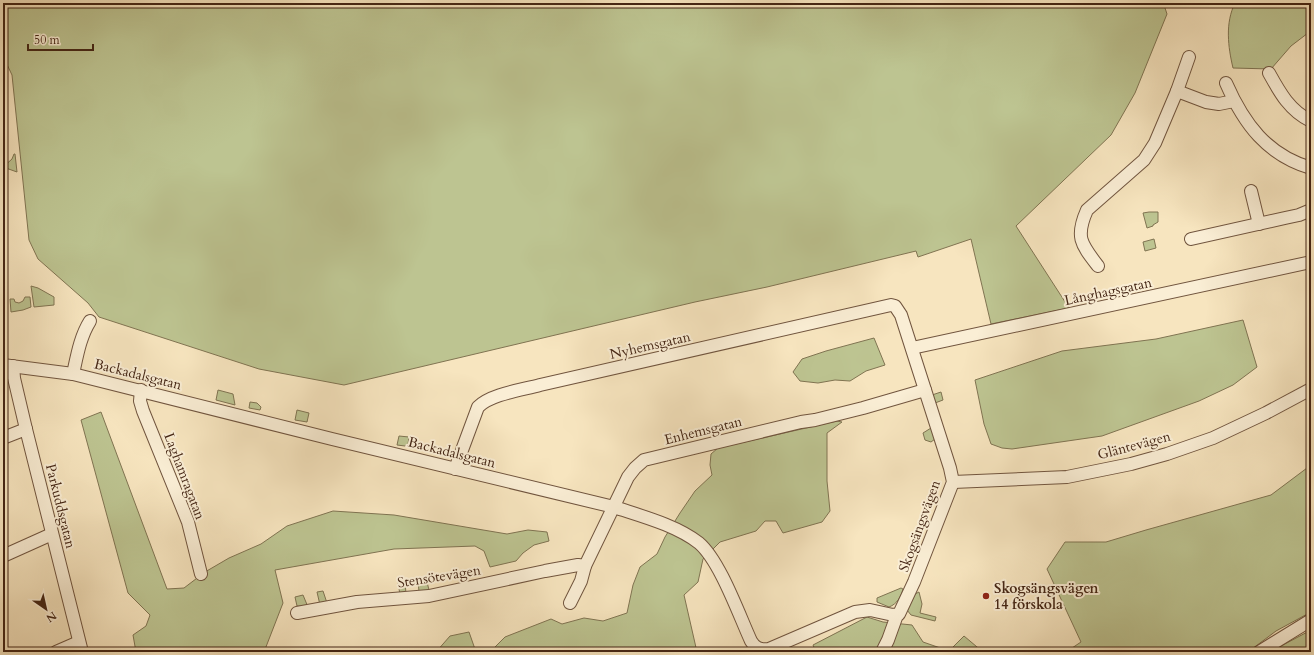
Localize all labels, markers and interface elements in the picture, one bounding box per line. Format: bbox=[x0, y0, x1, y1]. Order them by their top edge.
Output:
scale bar bbox=[28, 26, 93, 52]
text: 50 m bbox=[34, 32, 61, 48]
street label: Långhagsgatan bbox=[1063, 273, 1154, 310]
street label: Nyhemsgatan bbox=[608, 327, 692, 364]
street label: Backadalsgatan bbox=[92, 354, 184, 395]
street label: Enhemsgatan bbox=[662, 412, 744, 449]
street label: Gläntevägen bbox=[1095, 427, 1173, 464]
street label: Laghamragatan bbox=[159, 430, 210, 522]
street label: Backadalsgatan bbox=[406, 432, 498, 473]
street label: Parkuddsgatan bbox=[41, 462, 80, 550]
street label: Skogsängsvägen bbox=[894, 477, 945, 575]
street label: Stensötevägen bbox=[396, 561, 482, 592]
place label: Skogsängsvägen 14 förskola bbox=[994, 579, 1099, 614]
north arrow bbox=[26, 589, 66, 629]
marker: Skogsängsvägen 14 förskola bbox=[981, 591, 991, 601]
text: N bbox=[43, 608, 59, 626]

